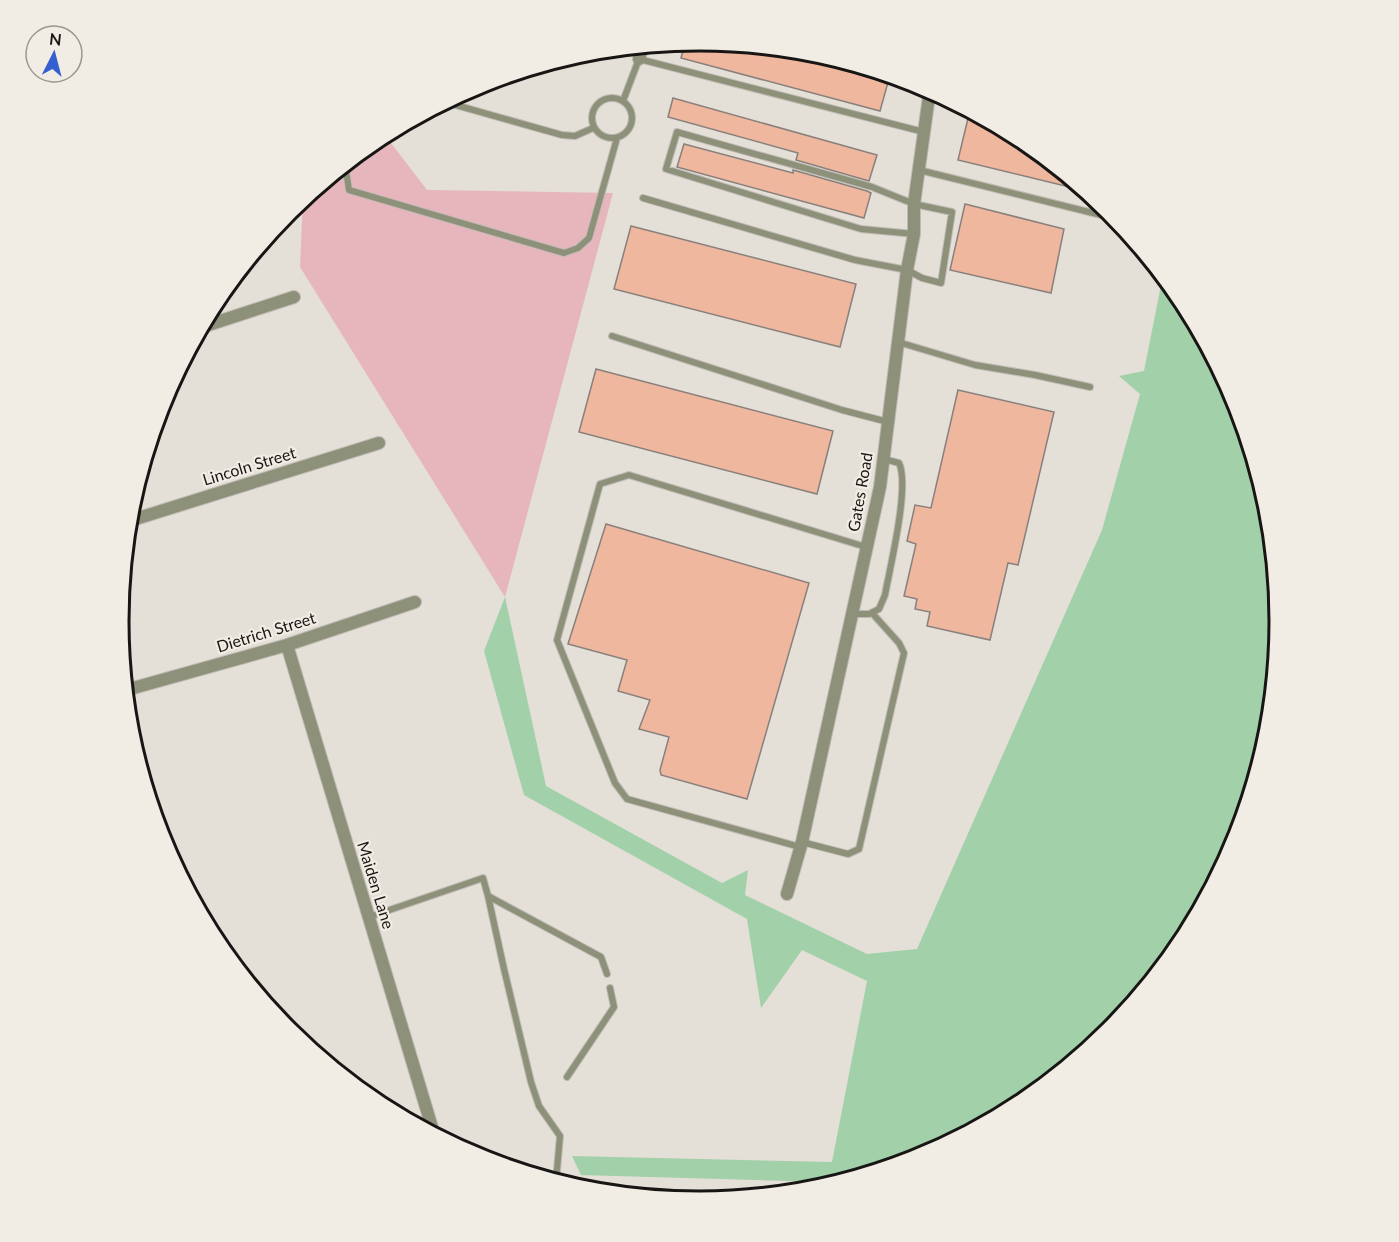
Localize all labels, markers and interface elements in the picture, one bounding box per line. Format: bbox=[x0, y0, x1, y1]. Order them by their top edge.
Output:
north arrow bbox=[24, 24, 84, 84]
text: N bbox=[48, 28, 63, 49]
street label: Lincoln Street bbox=[200, 442, 298, 489]
street label: Gates Road bbox=[843, 451, 876, 533]
street label: Dietrich Street bbox=[214, 607, 318, 656]
street label: Maiden Lane bbox=[354, 839, 399, 931]

